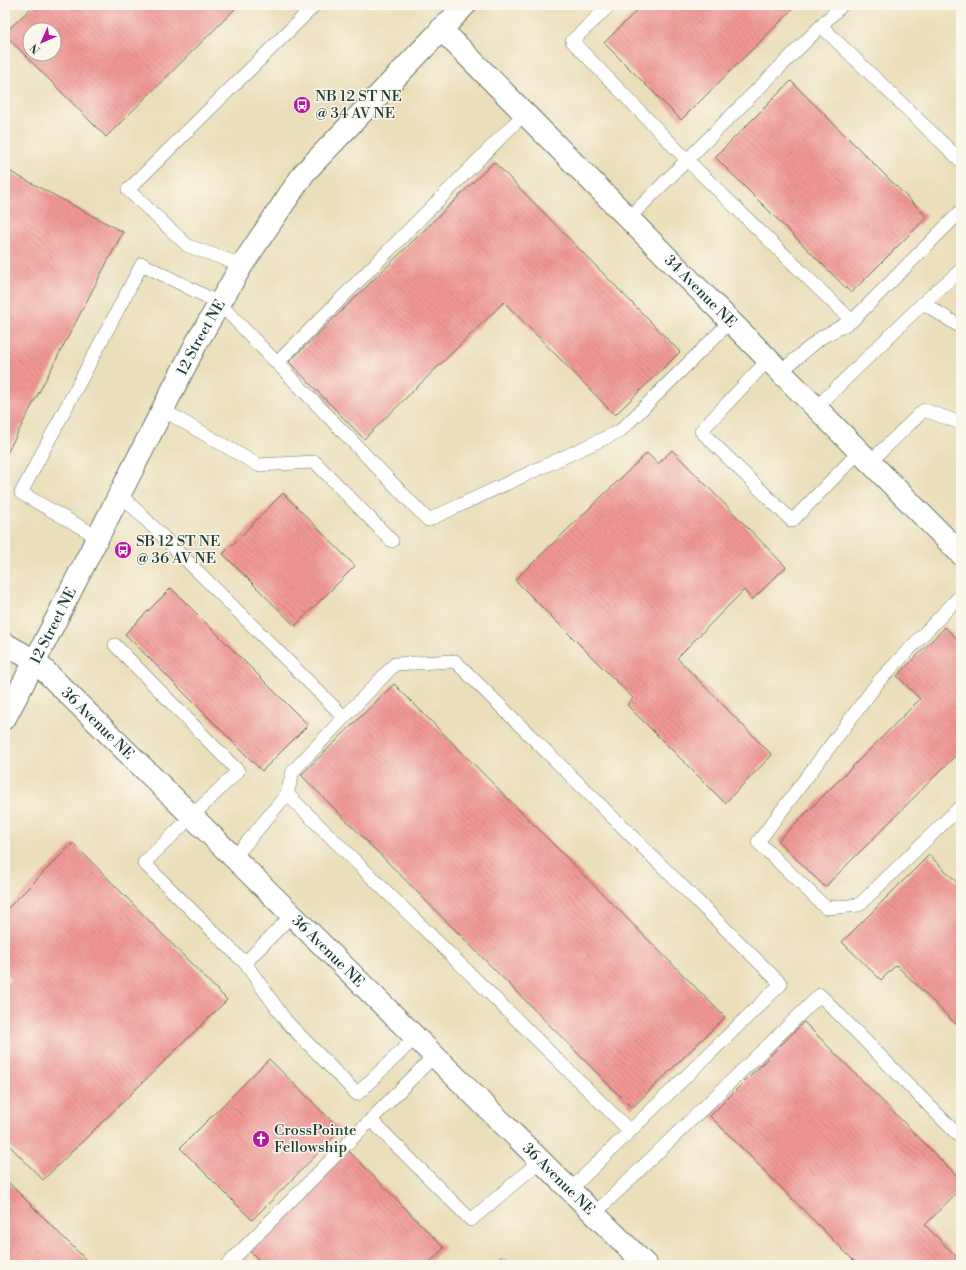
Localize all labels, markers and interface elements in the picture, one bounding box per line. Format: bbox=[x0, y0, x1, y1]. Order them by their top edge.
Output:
north arrow bbox=[22, 22, 62, 62]
text: N bbox=[27, 40, 44, 56]
place label: NB 12 ST NE @ 34 AV NE bbox=[315, 87, 402, 123]
bus stop icon: NB 12 ST NE @ 34 AV NE bbox=[292, 95, 312, 115]
street label: 34 Avenue NE bbox=[660, 251, 740, 332]
street label: 12 Street NE bbox=[173, 296, 230, 379]
place label: SB 12 ST NE @ 36 AV NE bbox=[136, 532, 220, 568]
bus stop icon: SB 12 ST NE @ 36 AV NE bbox=[113, 540, 133, 560]
street label: 12 Street NE bbox=[26, 584, 81, 668]
street label: 36 Avenue NE bbox=[57, 684, 138, 764]
street label: 36 Avenue NE bbox=[288, 911, 368, 991]
place label: CrossPointe Fellowship bbox=[274, 1121, 357, 1157]
church icon: CrossPointe Fellowship bbox=[251, 1129, 271, 1149]
street label: 36 Avenue NE bbox=[518, 1139, 599, 1219]

